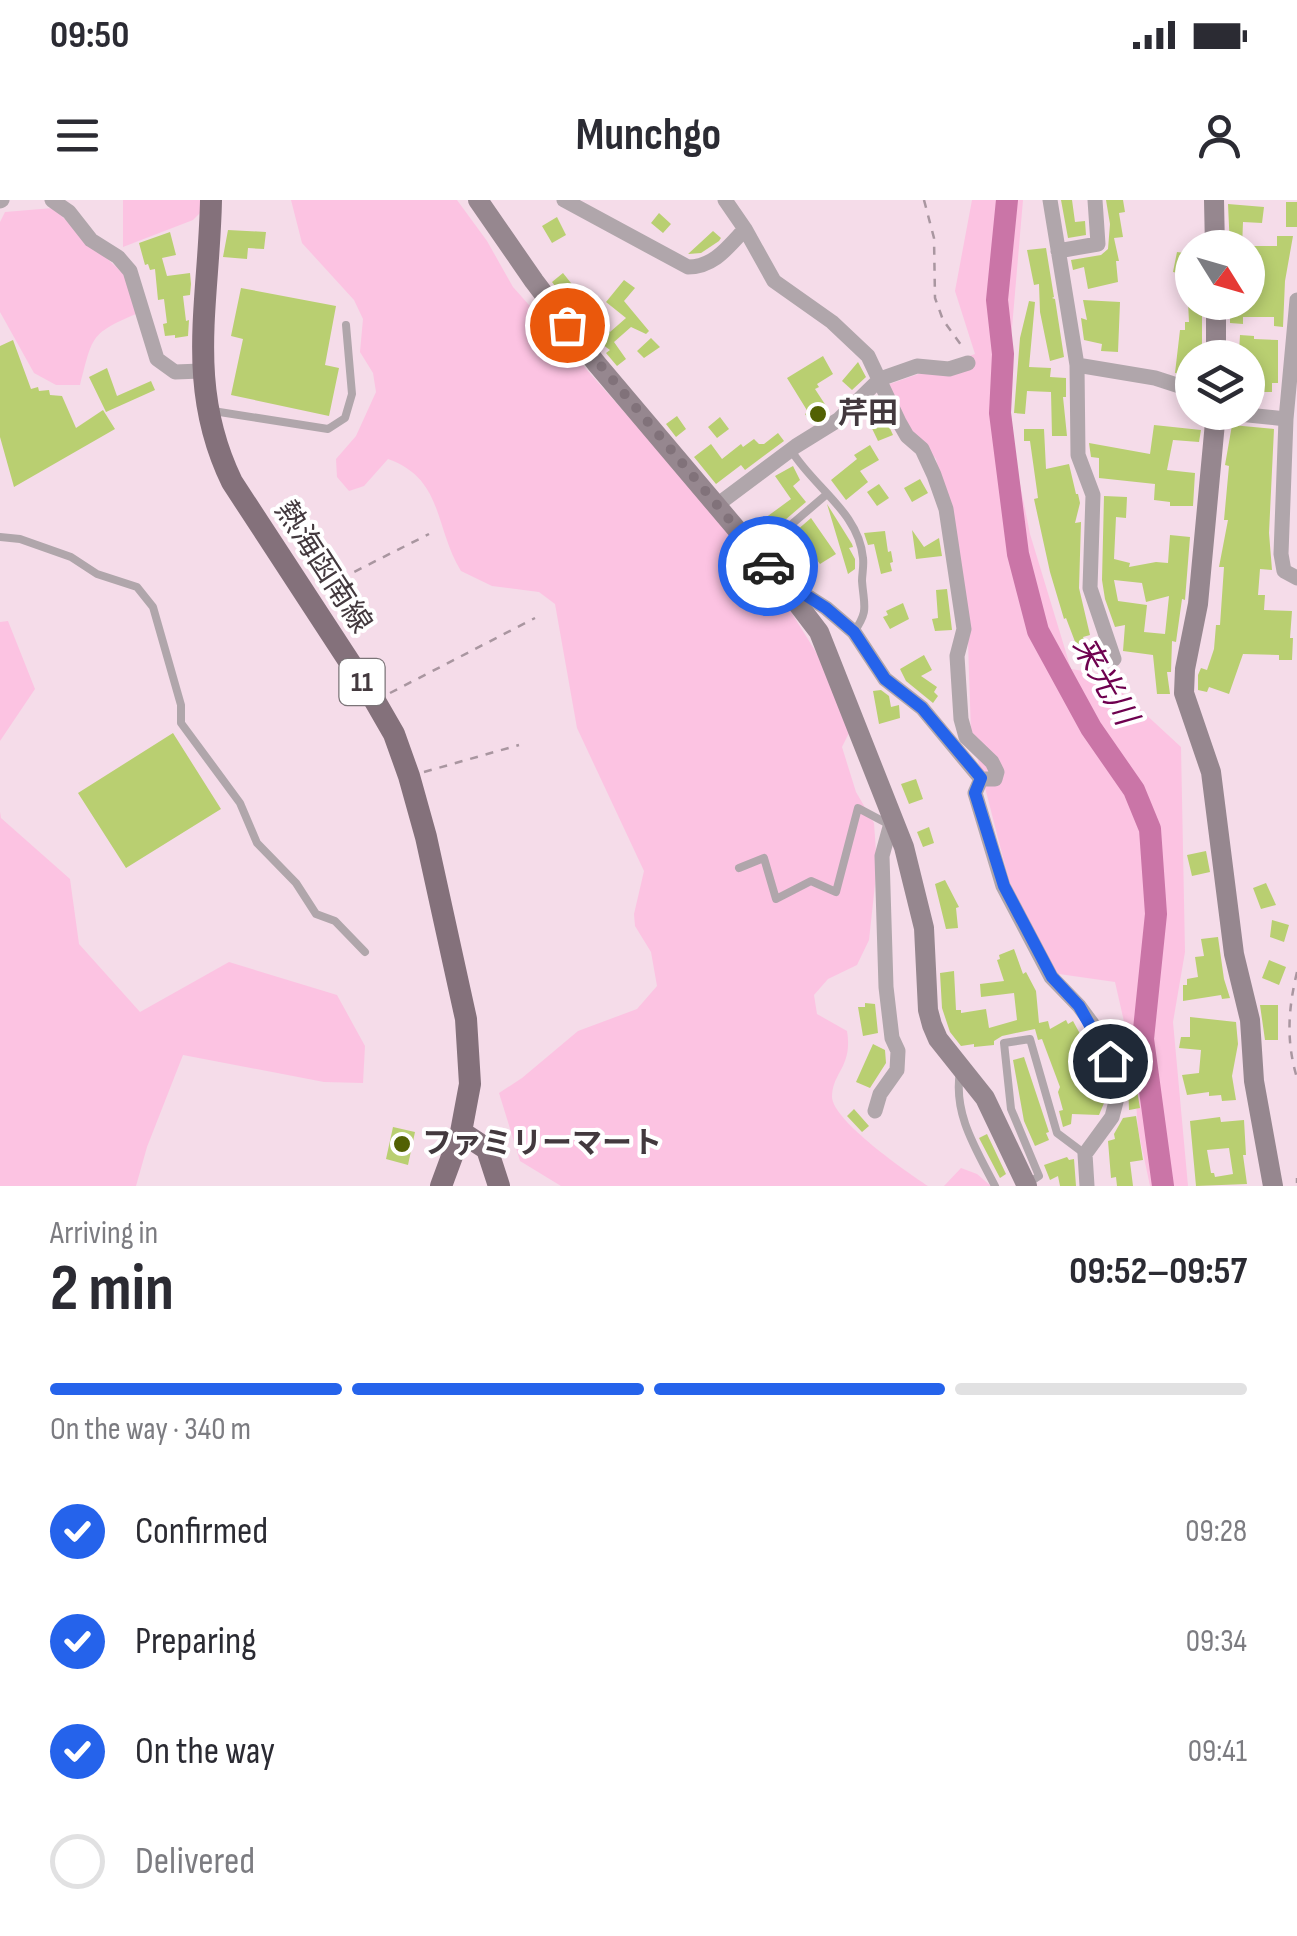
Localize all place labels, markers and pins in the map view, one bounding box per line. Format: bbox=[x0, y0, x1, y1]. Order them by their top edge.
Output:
pin bbox=[525, 283, 610, 368]
place label: 芹田 bbox=[838, 396, 898, 432]
marker: 芹田 bbox=[807, 403, 829, 425]
pin bbox=[1068, 1019, 1153, 1104]
place label: ファミリーマート bbox=[422, 1126, 662, 1162]
marker: ファミリーマート bbox=[391, 1133, 413, 1155]

